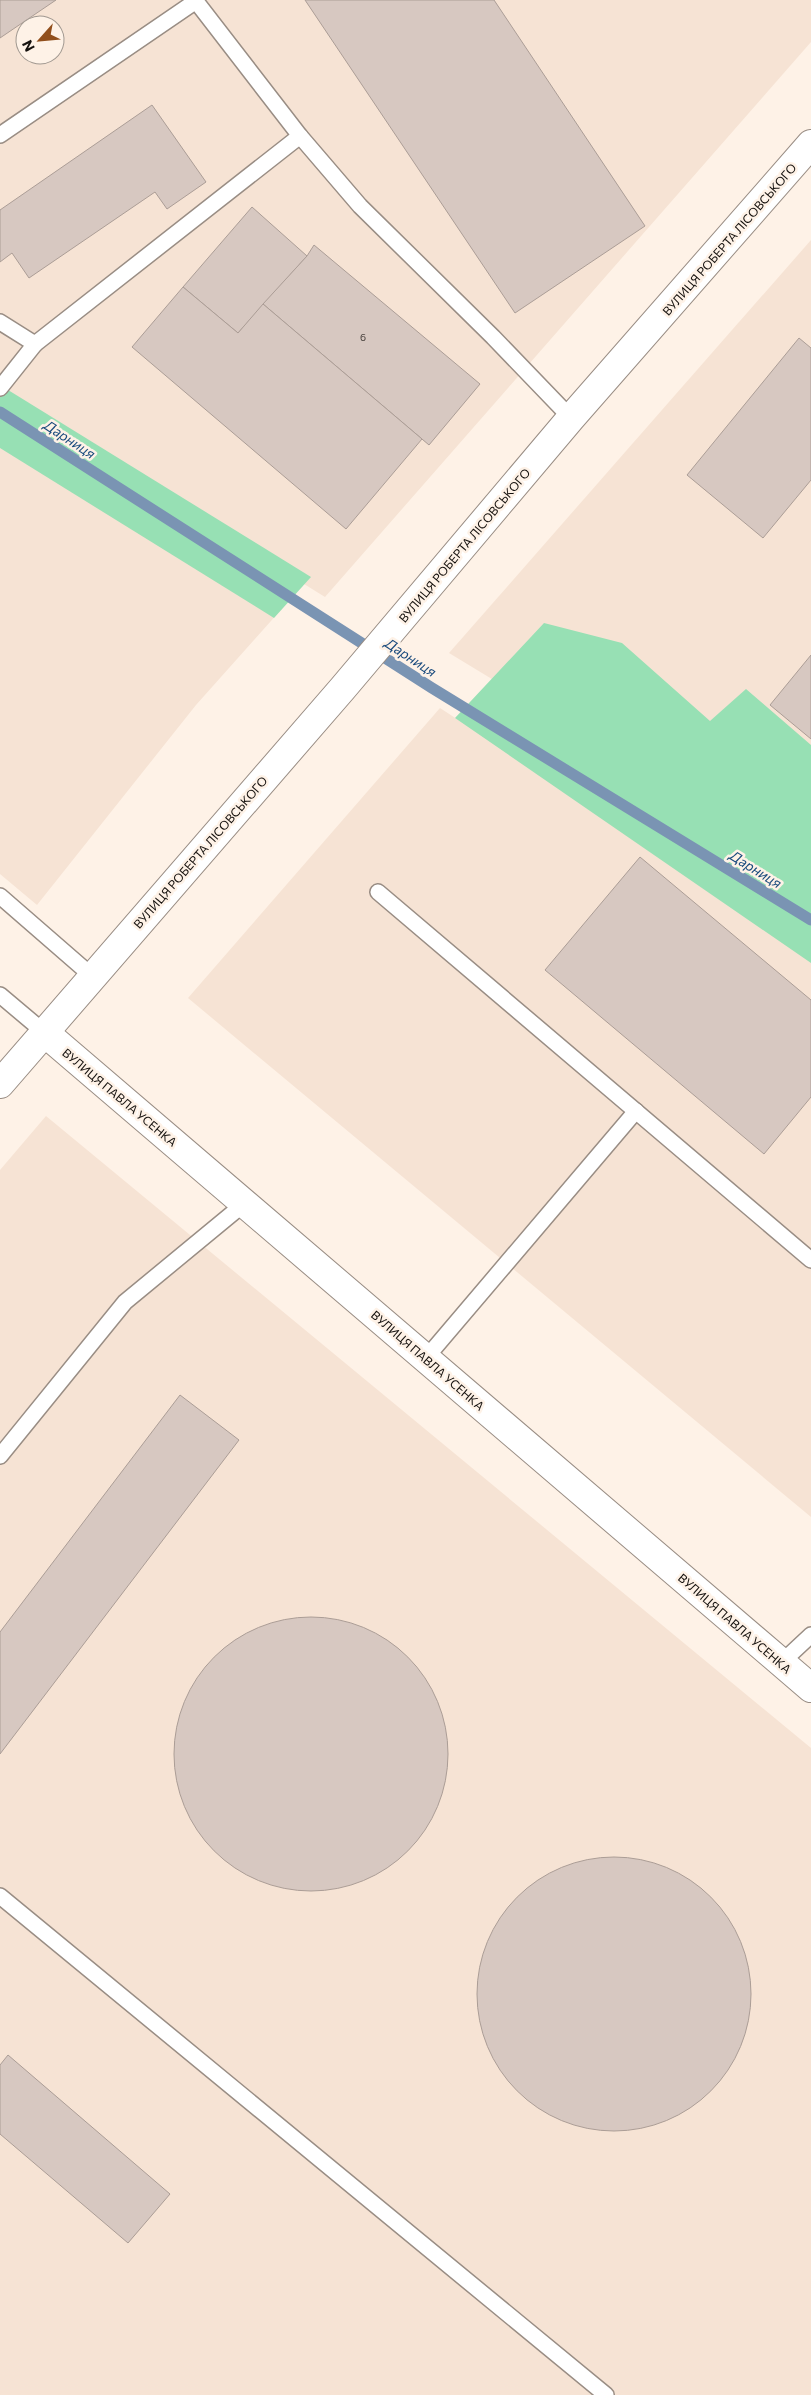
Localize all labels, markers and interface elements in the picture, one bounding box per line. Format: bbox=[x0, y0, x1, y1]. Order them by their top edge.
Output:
north arrow bbox=[15, 15, 65, 65]
text: N bbox=[18, 38, 38, 55]
street label: ВУЛИЦЯ РОБЕРТА ЛІСОВСЬКОГО bbox=[659, 160, 799, 318]
house number: 6 bbox=[360, 331, 366, 343]
water label: Дарниця bbox=[39, 415, 99, 462]
street label: ВУЛИЦЯ РОБЕРТА ЛІСОВСЬКОГО bbox=[396, 465, 533, 625]
water label: Дарниця bbox=[380, 633, 440, 680]
street label: ВУЛИЦЯ РОБЕРТА ЛІСОВСЬКОГО bbox=[130, 773, 270, 931]
water label: Дарниця bbox=[725, 845, 785, 892]
street label: ВУЛИЦЯ ПАВЛА УСЕНКА bbox=[60, 1045, 180, 1149]
street label: ВУЛИЦЯ ПАВЛА УСЕНКА bbox=[369, 1307, 487, 1413]
street label: ВУЛИЦЯ ПАВЛА УСЕНКА bbox=[676, 1570, 794, 1676]

